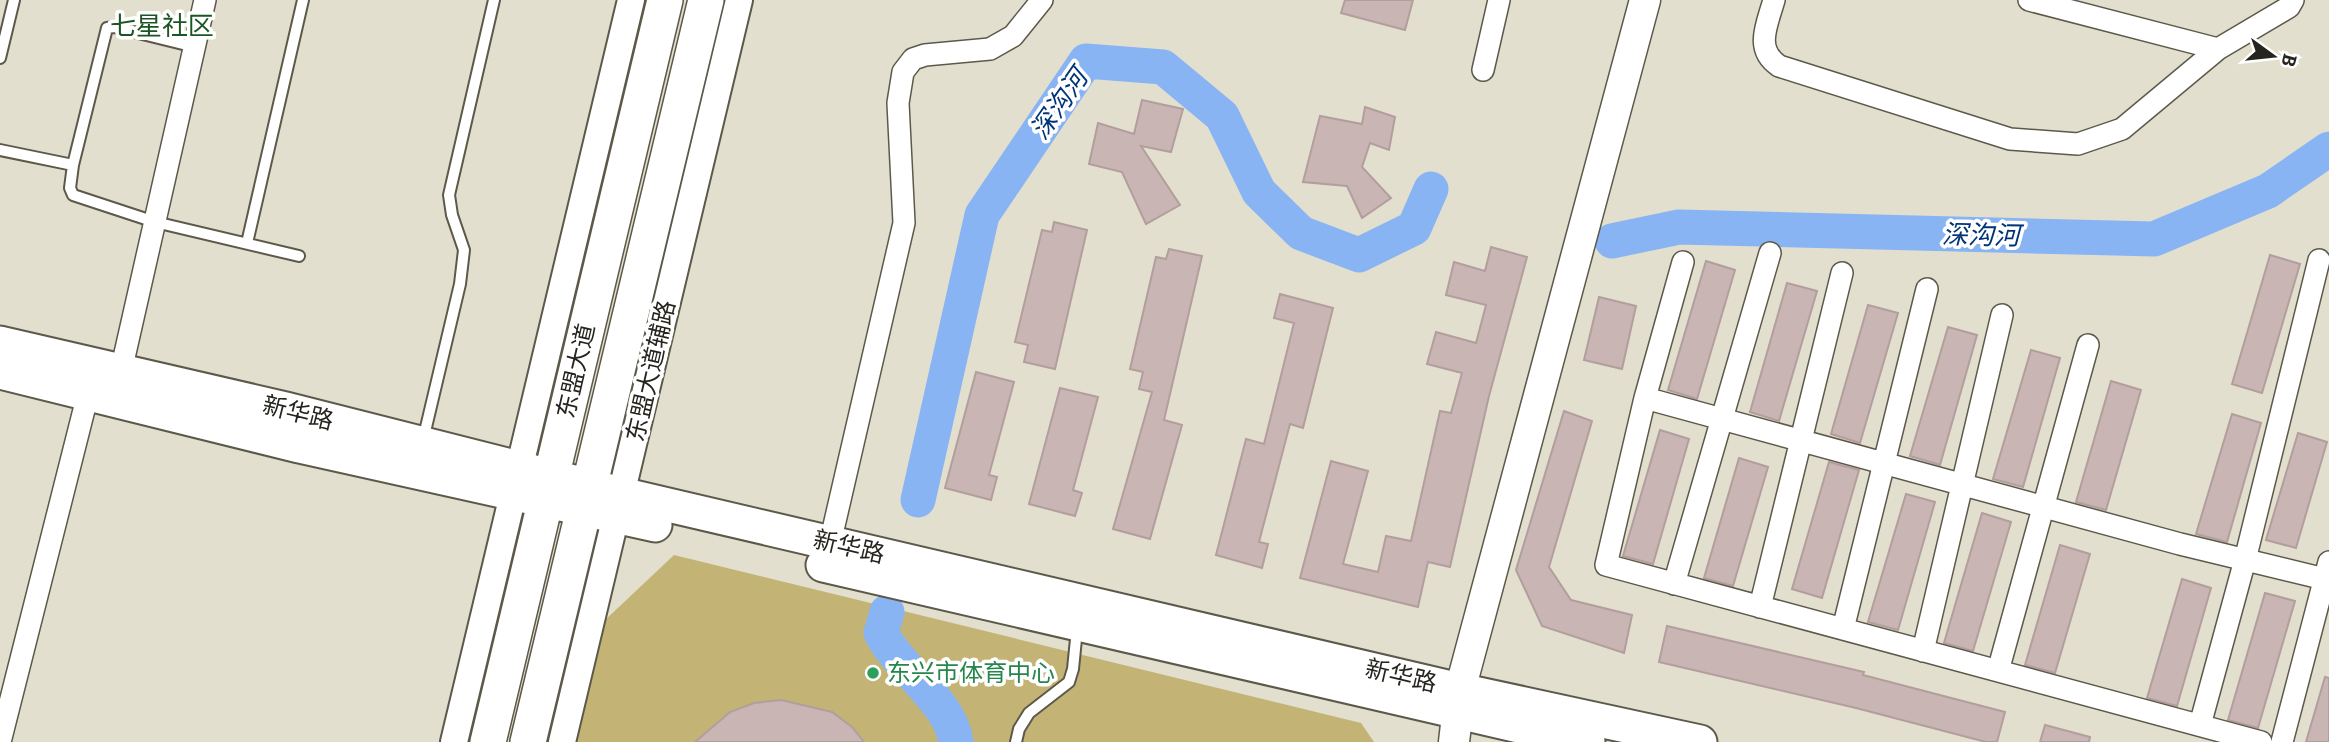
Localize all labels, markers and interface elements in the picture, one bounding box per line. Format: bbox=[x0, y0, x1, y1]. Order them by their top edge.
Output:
district label: 七星社区 bbox=[110, 11, 214, 42]
north arrow bbox=[2238, 21, 2308, 91]
text: B bbox=[2276, 51, 2302, 69]
water label: 深沟河 bbox=[1024, 59, 1097, 145]
water label: 深沟河 bbox=[1942, 219, 2025, 252]
street label: 东盟大道辅路 bbox=[621, 298, 681, 444]
street label: 东盟大道 bbox=[552, 321, 600, 421]
street label: 新华路 bbox=[260, 391, 336, 435]
street label: 新华路 bbox=[811, 525, 887, 569]
street label: 新华路 bbox=[1363, 654, 1439, 698]
place label: 东兴市体育中心 bbox=[887, 659, 1055, 687]
marker: 东兴市体育中心 bbox=[865, 665, 881, 681]

